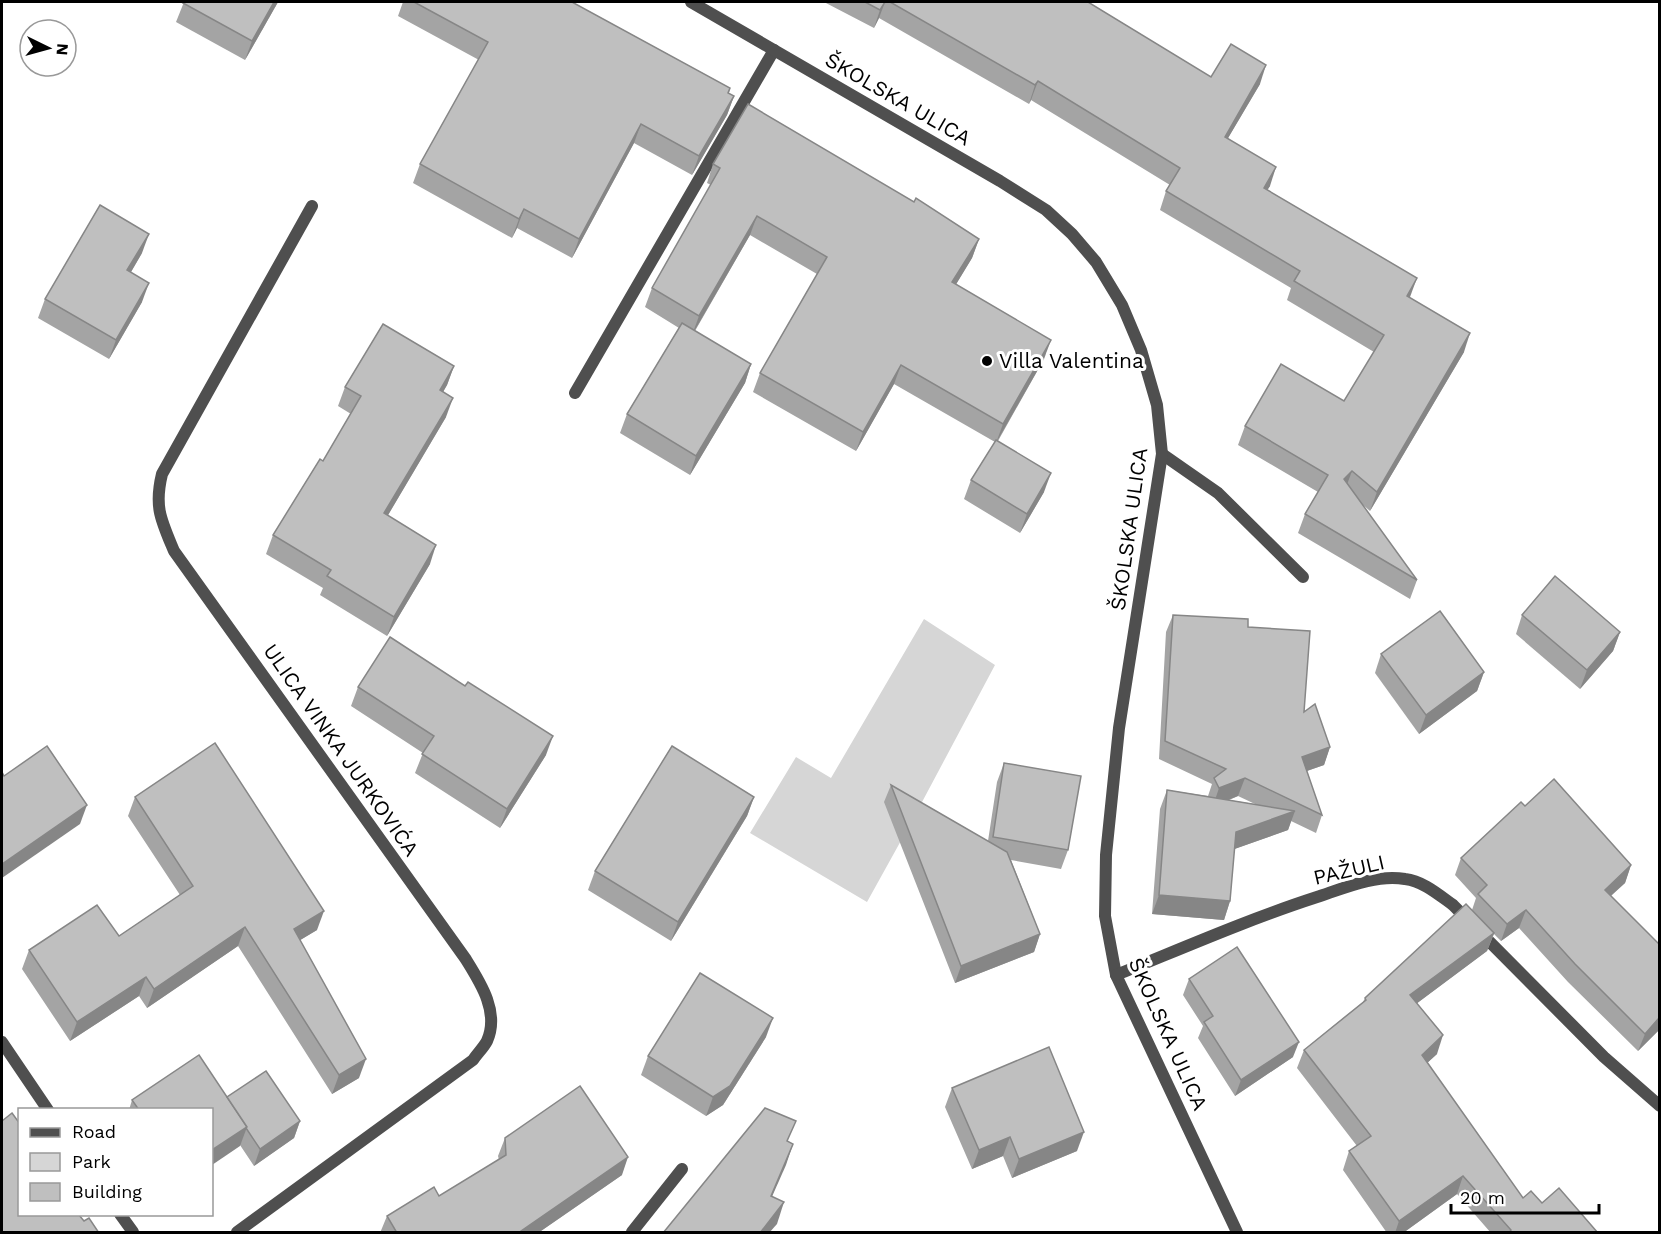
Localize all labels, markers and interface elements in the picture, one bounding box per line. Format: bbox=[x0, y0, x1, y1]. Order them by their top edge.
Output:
north arrow bbox=[18, 18, 78, 78]
text: N bbox=[52, 43, 72, 56]
street label: ŠKOLSKA ULICA bbox=[821, 47, 976, 151]
place label: Villa Valentina bbox=[999, 348, 1144, 373]
marker: Villa Valentina bbox=[980, 354, 994, 368]
street label: ŠKOLSKA ULICA bbox=[1105, 446, 1152, 612]
street label: ULICA VINKA JURKOVIĆA bbox=[258, 639, 424, 861]
street label: PAŽULI bbox=[1311, 849, 1387, 890]
street label: ŠKOLSKA ULICA bbox=[1124, 954, 1213, 1114]
legend bbox=[18, 1108, 213, 1216]
text: Road bbox=[72, 1121, 116, 1142]
text: Park bbox=[72, 1151, 111, 1172]
scale bar bbox=[1451, 1177, 1600, 1215]
text: Building bbox=[72, 1181, 142, 1202]
text: 20 m bbox=[1460, 1187, 1505, 1208]

